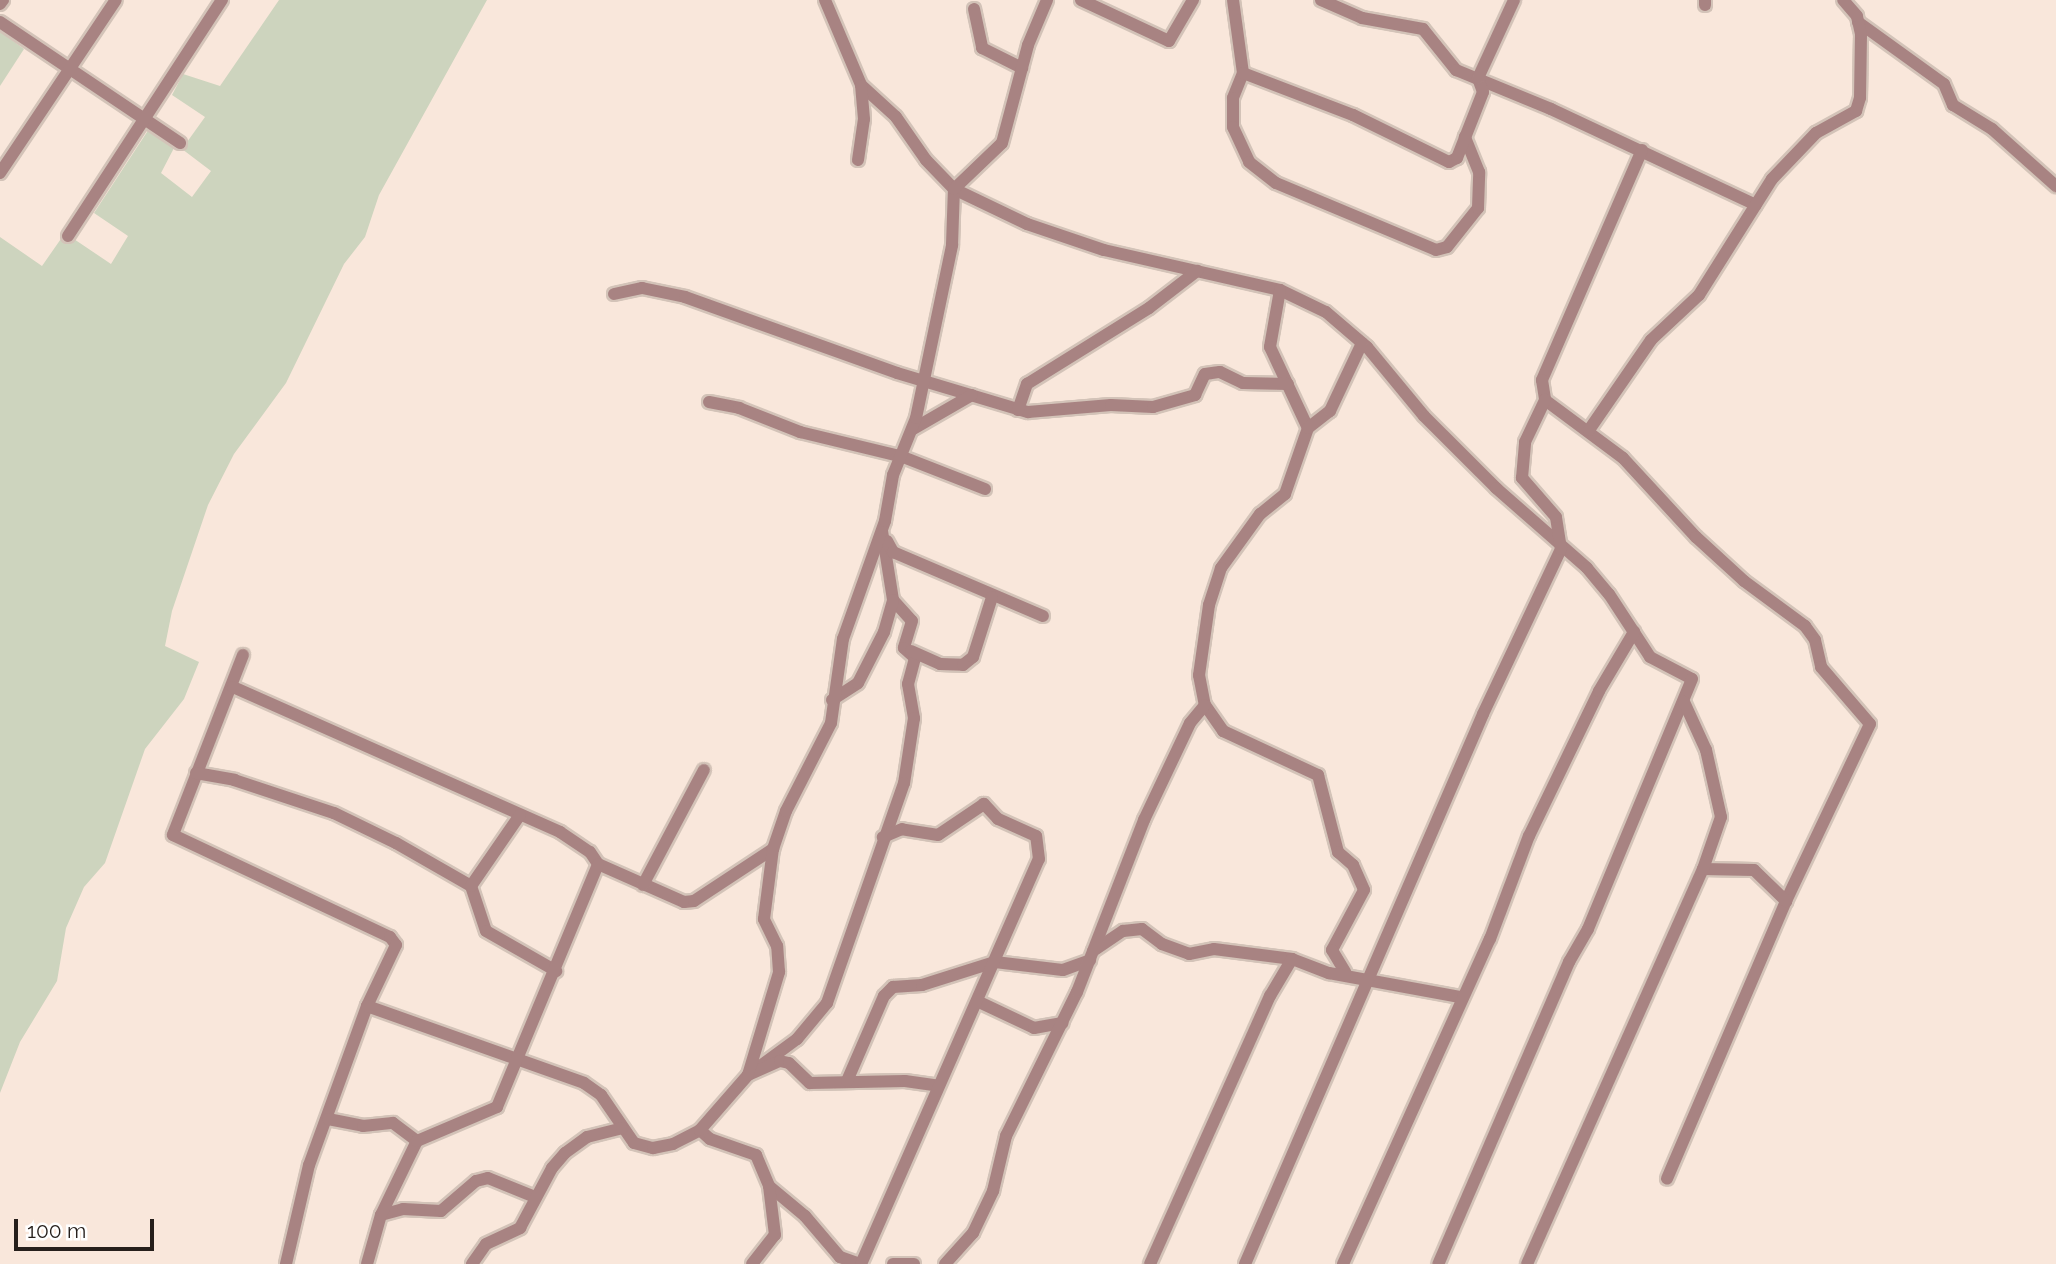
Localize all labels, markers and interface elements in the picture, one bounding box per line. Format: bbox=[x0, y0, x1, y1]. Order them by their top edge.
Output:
scale bar bbox=[18, 1204, 158, 1248]
text: 100 m bbox=[27, 1218, 86, 1243]

